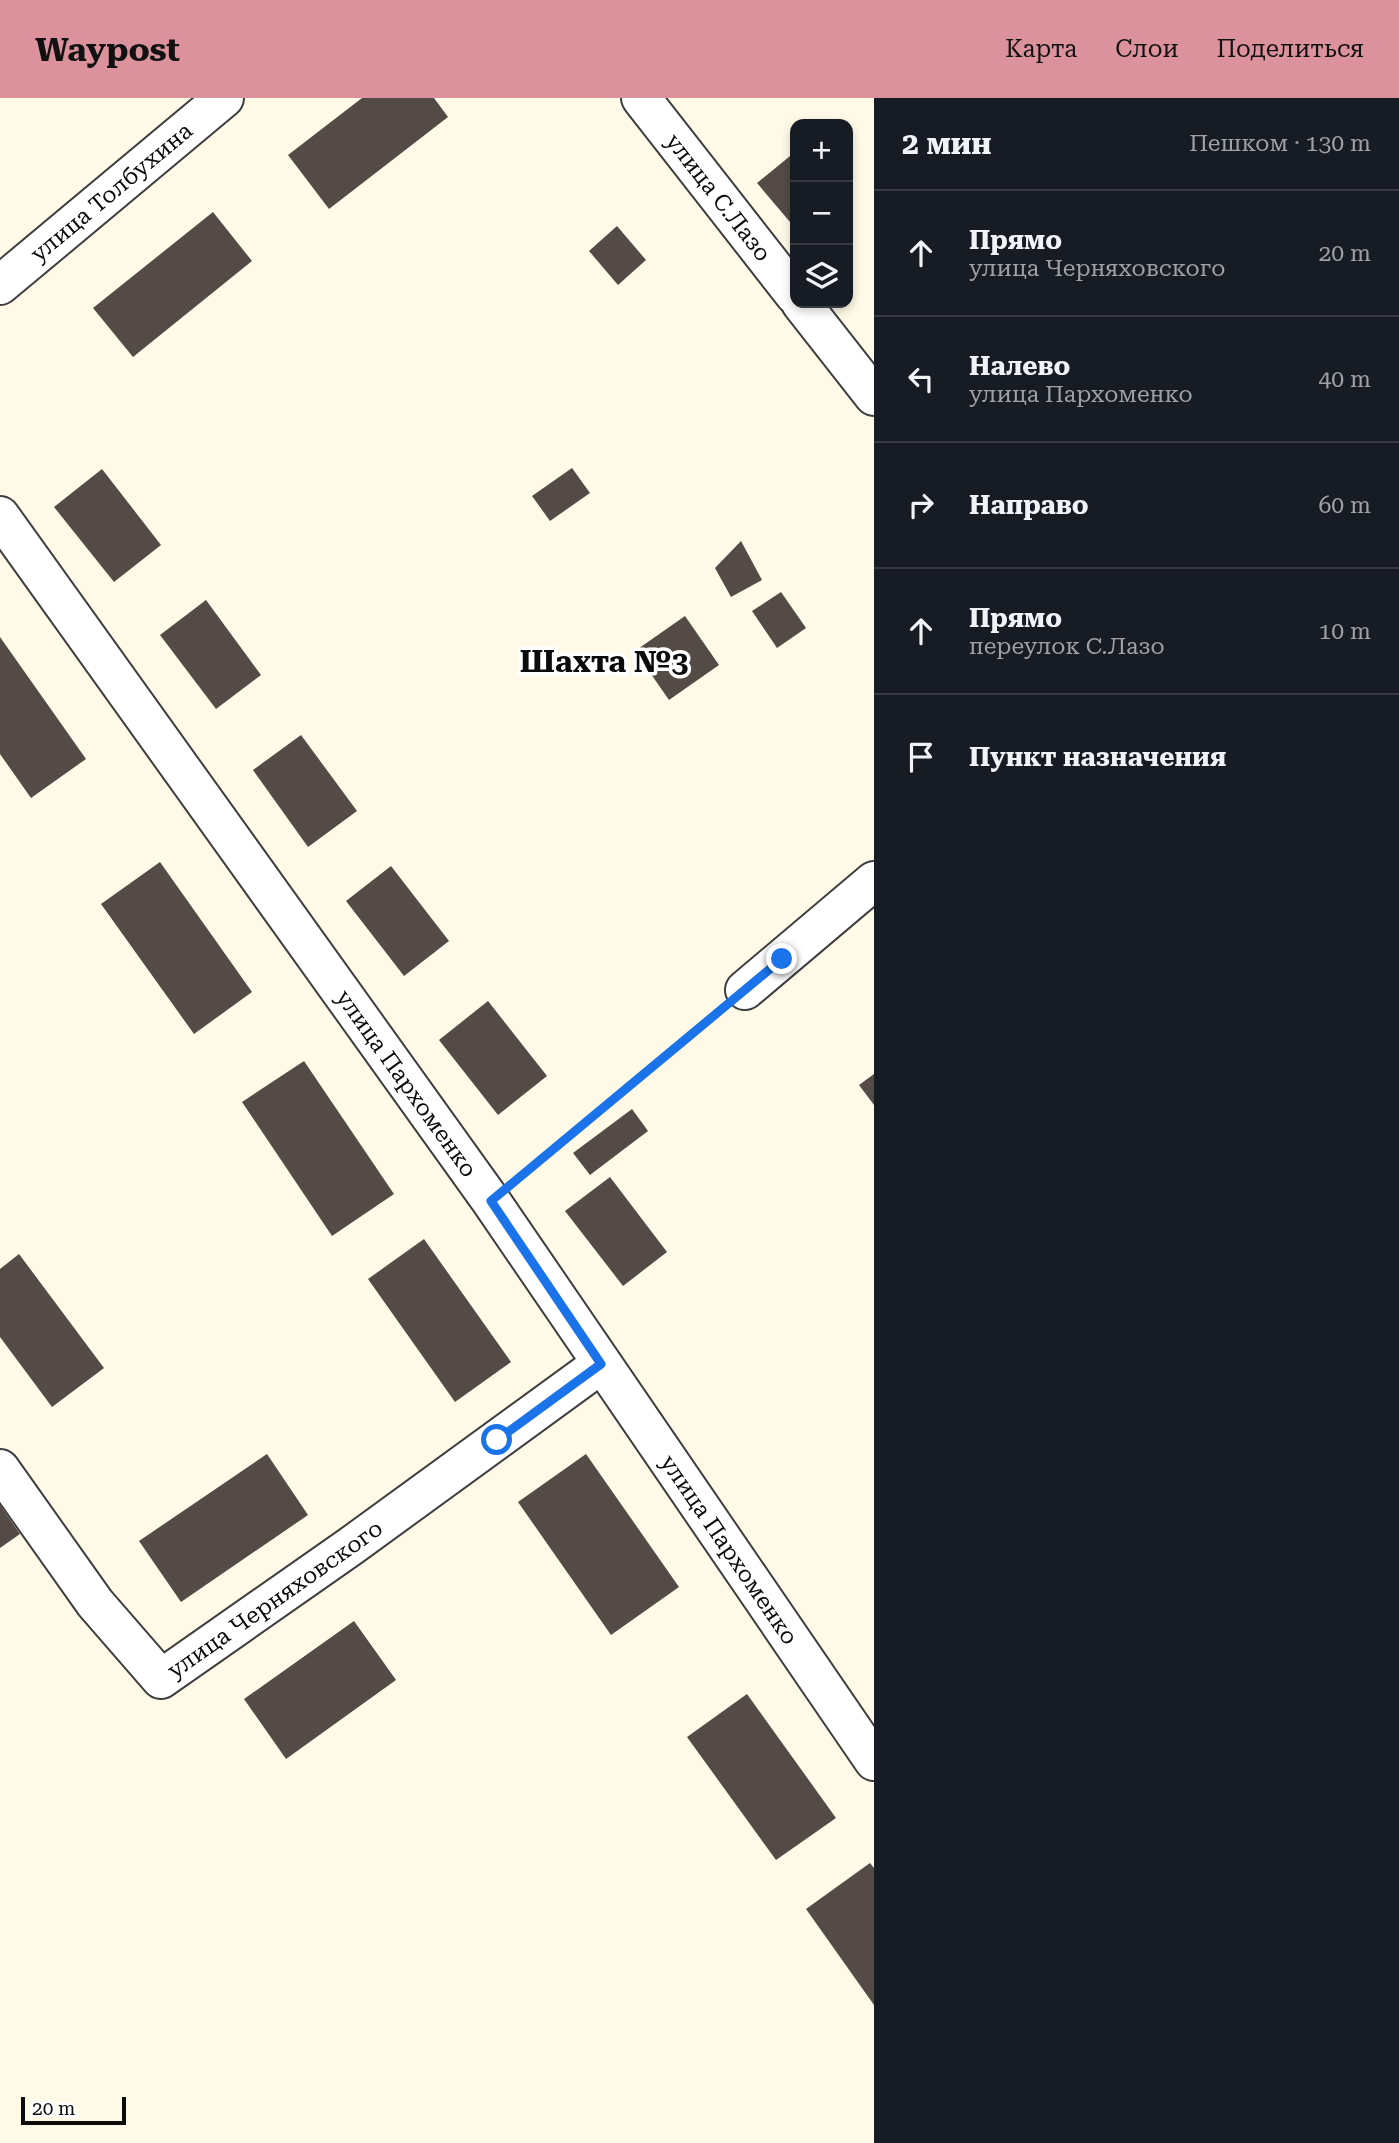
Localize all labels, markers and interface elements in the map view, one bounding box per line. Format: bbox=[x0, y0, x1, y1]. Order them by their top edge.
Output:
text: Waypost bbox=[35, 30, 180, 69]
text: Карта bbox=[1005, 35, 1077, 63]
text: Слои bbox=[1115, 35, 1178, 63]
text: Поделиться bbox=[1216, 35, 1364, 63]
street label: улица Толбухина bbox=[25, 117, 198, 267]
map controls bbox=[790, 119, 853, 308]
button: + bbox=[790, 119, 853, 182]
text: 2 мин bbox=[902, 126, 992, 161]
street label: улица С.Лазо bbox=[660, 128, 777, 267]
text: Пешком · 130 m bbox=[1189, 130, 1371, 157]
button: − bbox=[790, 182, 853, 245]
text: Прямо bbox=[969, 225, 1062, 255]
icon: ahead bbox=[902, 234, 940, 272]
text: 20 m bbox=[1318, 240, 1371, 267]
button: layers bbox=[790, 245, 853, 308]
text: улица Черняховского bbox=[969, 255, 1225, 282]
text: Налево bbox=[969, 351, 1070, 381]
icon: left bbox=[902, 360, 940, 398]
text: 40 m bbox=[1318, 366, 1371, 393]
text: улица Пархоменко bbox=[969, 381, 1193, 408]
icon: right bbox=[902, 486, 940, 524]
text: Направо bbox=[969, 490, 1089, 520]
text: 60 m bbox=[1318, 492, 1371, 519]
text: Прямо bbox=[969, 603, 1062, 633]
icon: ahead bbox=[902, 612, 940, 650]
text: 10 m bbox=[1318, 618, 1371, 645]
text: переулок С.Лазо bbox=[969, 633, 1165, 660]
district label: Шахта №3 bbox=[520, 644, 688, 679]
icon: arrive bbox=[902, 738, 940, 776]
text: Пункт назначения bbox=[969, 742, 1226, 772]
route end bbox=[766, 943, 797, 974]
street label: улица Пархоменко bbox=[331, 985, 483, 1182]
route start bbox=[481, 1424, 512, 1455]
street label: улица Пархоменко bbox=[655, 1450, 804, 1649]
street label: улица Черняховского bbox=[162, 1514, 388, 1684]
scale bar bbox=[21, 2094, 126, 2126]
text: 20 m bbox=[32, 2097, 75, 2120]

